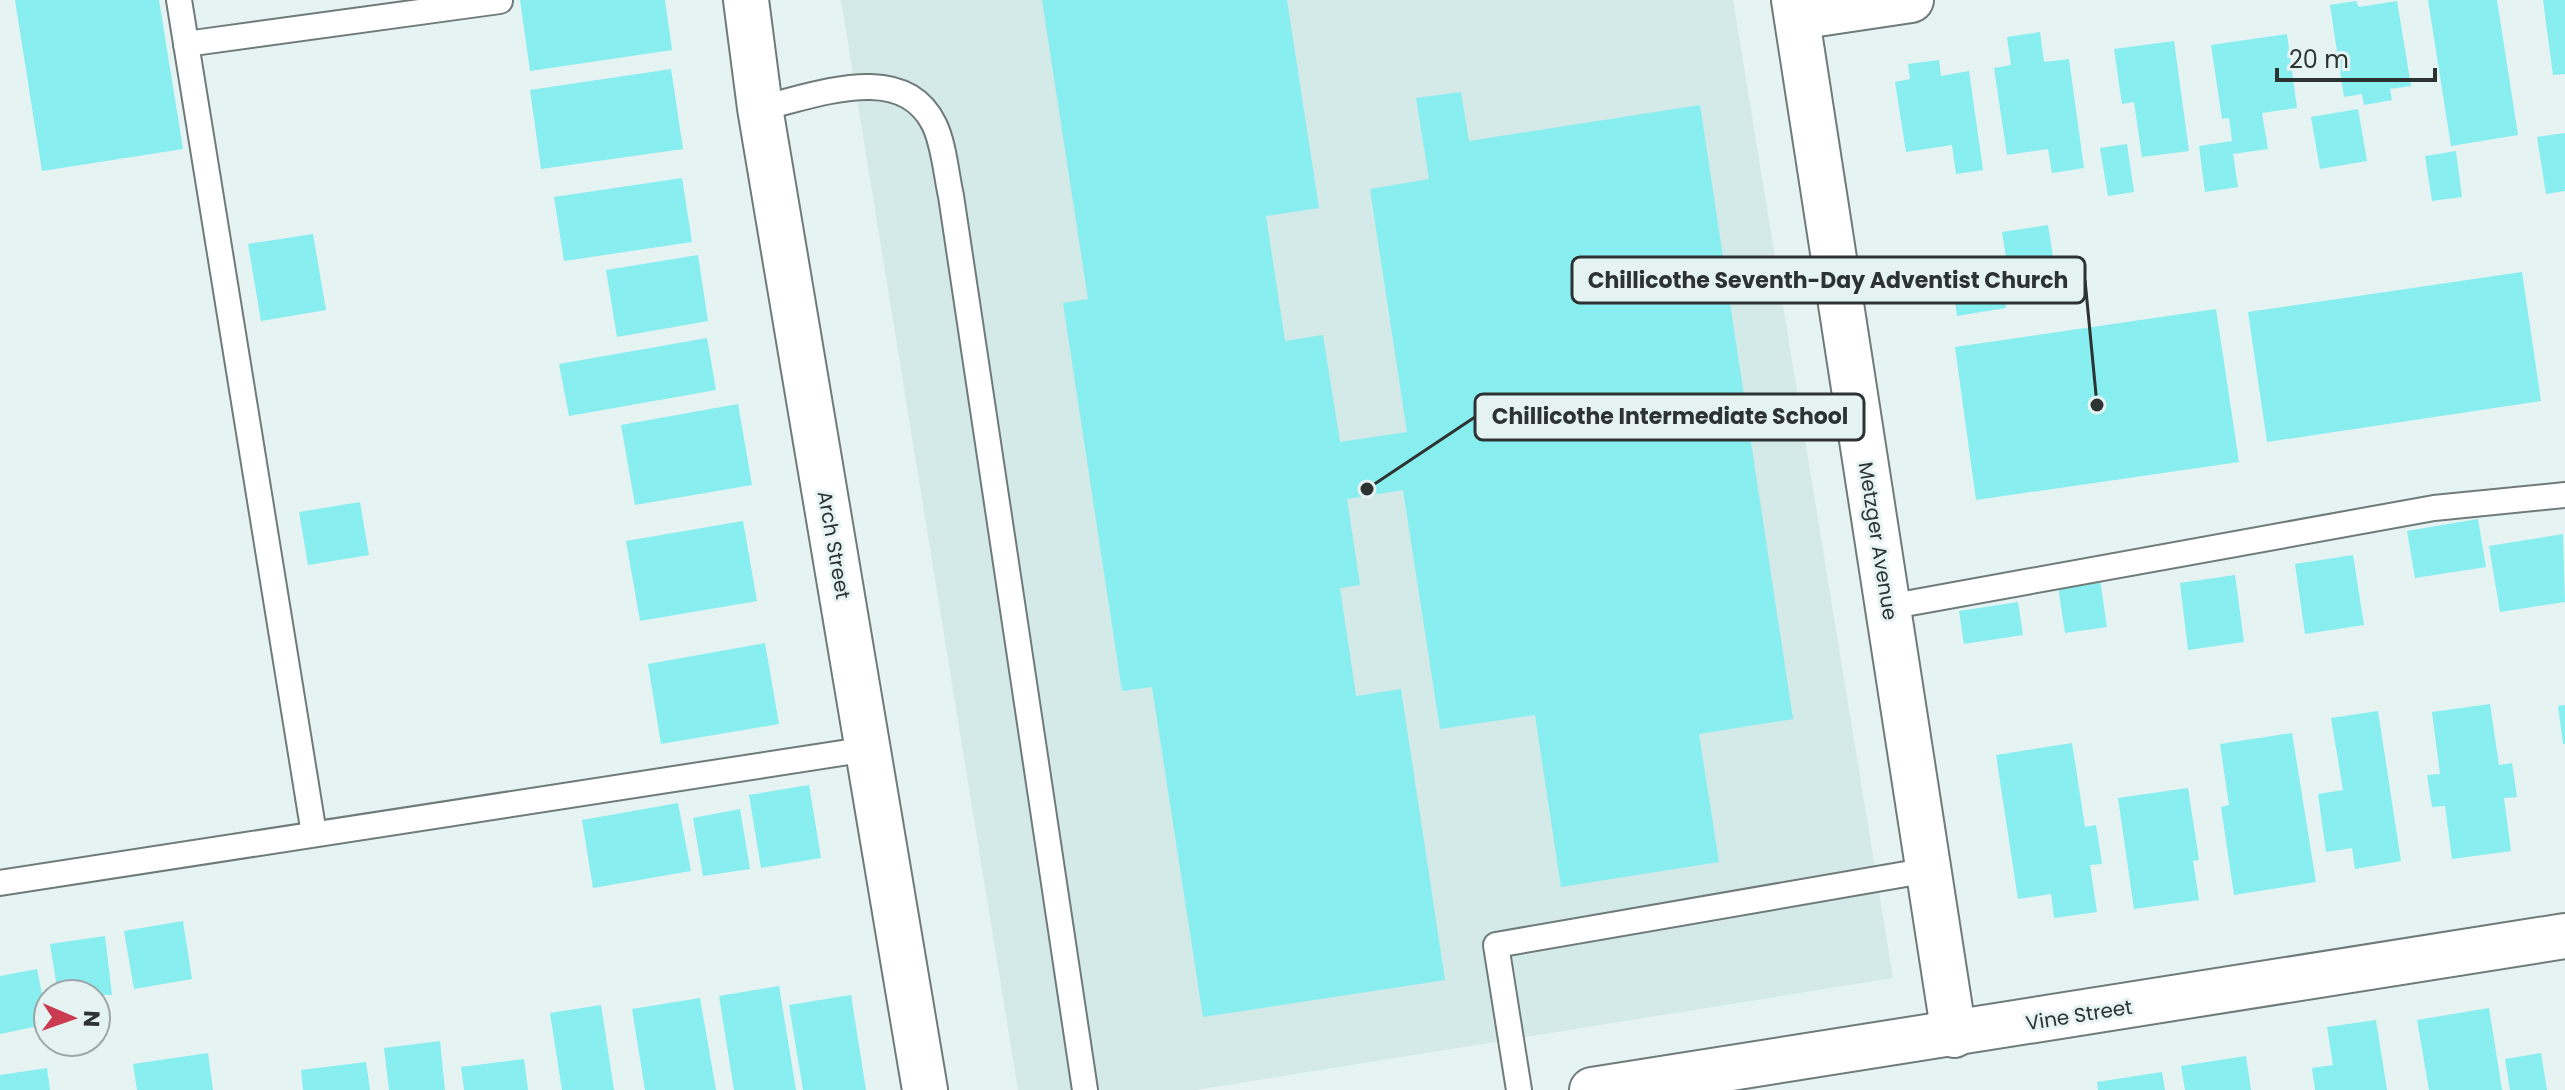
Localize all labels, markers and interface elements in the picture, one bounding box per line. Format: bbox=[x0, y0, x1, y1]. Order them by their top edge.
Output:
scale bar bbox=[2277, 32, 2435, 82]
text: 20 m bbox=[2289, 43, 2349, 76]
callout: Chillicothe Seventh-Day Adventist Church bbox=[1572, 257, 2085, 303]
text: Chillicothe Seventh-Day Adventist Church bbox=[1588, 265, 2068, 296]
callout: Chillicothe Intermediate School bbox=[1475, 394, 1864, 440]
text: Chillicothe Intermediate School bbox=[1492, 401, 1848, 432]
street label: Metzger Avenue bbox=[1852, 460, 1904, 622]
street label: Arch Street bbox=[811, 489, 857, 601]
north arrow bbox=[32, 978, 112, 1058]
street label: Vine Street bbox=[2024, 993, 2134, 1037]
text: N bbox=[76, 1010, 107, 1027]

